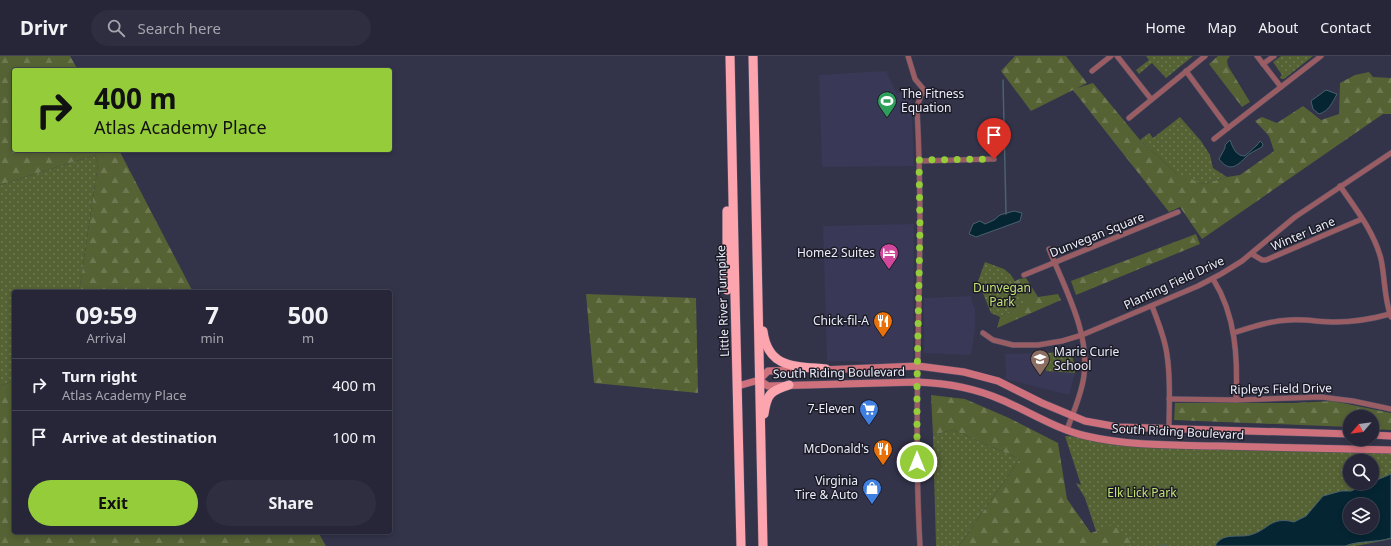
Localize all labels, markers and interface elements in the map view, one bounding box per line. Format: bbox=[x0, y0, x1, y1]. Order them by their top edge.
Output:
search box bbox=[91, 10, 371, 46]
text: Drivr bbox=[20, 15, 67, 41]
icon: search bbox=[105, 17, 127, 39]
text: Search here bbox=[137, 18, 221, 38]
text: Home bbox=[1146, 18, 1185, 37]
text: Map bbox=[1207, 18, 1237, 37]
text: About bbox=[1259, 18, 1298, 37]
text: Contact bbox=[1320, 18, 1371, 37]
text: 400 m bbox=[94, 79, 177, 117]
icon: right bbox=[28, 84, 80, 136]
place label: The Fitness Equation bbox=[901, 85, 965, 116]
sports icon: The Fitness Equation bbox=[876, 90, 898, 118]
text: Atlas Academy Place bbox=[94, 115, 267, 139]
pin bbox=[977, 118, 1011, 159]
icon: arrive bbox=[983, 124, 1005, 146]
street label: Dunvegan Square bbox=[1047, 208, 1147, 261]
street label: Winter Lane bbox=[1268, 212, 1338, 255]
hotel icon: Home2 Suites bbox=[878, 242, 900, 270]
place label: Home2 Suites bbox=[797, 244, 875, 261]
street label: Little River Turnpike bbox=[712, 245, 733, 357]
street label: Planting Field Drive bbox=[1121, 252, 1227, 313]
park label: Dunvegan Park bbox=[973, 279, 1031, 310]
text: 09:59 bbox=[75, 298, 137, 331]
text: 7 bbox=[205, 298, 219, 331]
text: 500 bbox=[287, 298, 329, 331]
restaurant icon: Chick-fil-A bbox=[872, 310, 894, 338]
place label: Chick-fil-A bbox=[813, 312, 869, 329]
text: Arrival bbox=[86, 329, 126, 347]
text: min bbox=[200, 329, 224, 347]
text: m bbox=[302, 329, 314, 347]
place label: Marie Curie School bbox=[1054, 343, 1120, 374]
school or university icon: Marie Curie School bbox=[1029, 348, 1051, 376]
street label: South Riding Boulevard bbox=[773, 363, 905, 382]
text: Turn right bbox=[62, 366, 137, 386]
icon: right bbox=[28, 374, 50, 396]
text: 400 m bbox=[332, 375, 376, 395]
street label: Ripleys Field Drive bbox=[1230, 379, 1332, 398]
text: Atlas Academy Place bbox=[62, 386, 187, 404]
supermarket icon: 7-Eleven bbox=[858, 398, 880, 426]
place label: 7-Eleven bbox=[808, 400, 855, 417]
north arrow bbox=[1343, 410, 1379, 446]
map controls bbox=[1343, 410, 1379, 534]
street label: South Riding Boulevard bbox=[1112, 420, 1244, 443]
icon: arrive bbox=[28, 426, 50, 448]
text: Arrive at destination bbox=[62, 427, 217, 447]
text: 100 m bbox=[332, 427, 376, 447]
restaurant icon: McDonald's bbox=[872, 438, 894, 466]
place label: McDonald's bbox=[804, 440, 869, 457]
position arrow bbox=[896, 441, 938, 483]
button: search bbox=[1343, 454, 1379, 490]
place label: Virginia Tire & Auto bbox=[795, 472, 858, 503]
shop icon: Virginia Tire & Auto bbox=[861, 477, 883, 505]
button: Exit bbox=[28, 480, 198, 526]
button: Share bbox=[206, 480, 376, 526]
park label: Elk Lick Park bbox=[1107, 484, 1177, 501]
button: layers bbox=[1343, 498, 1379, 534]

